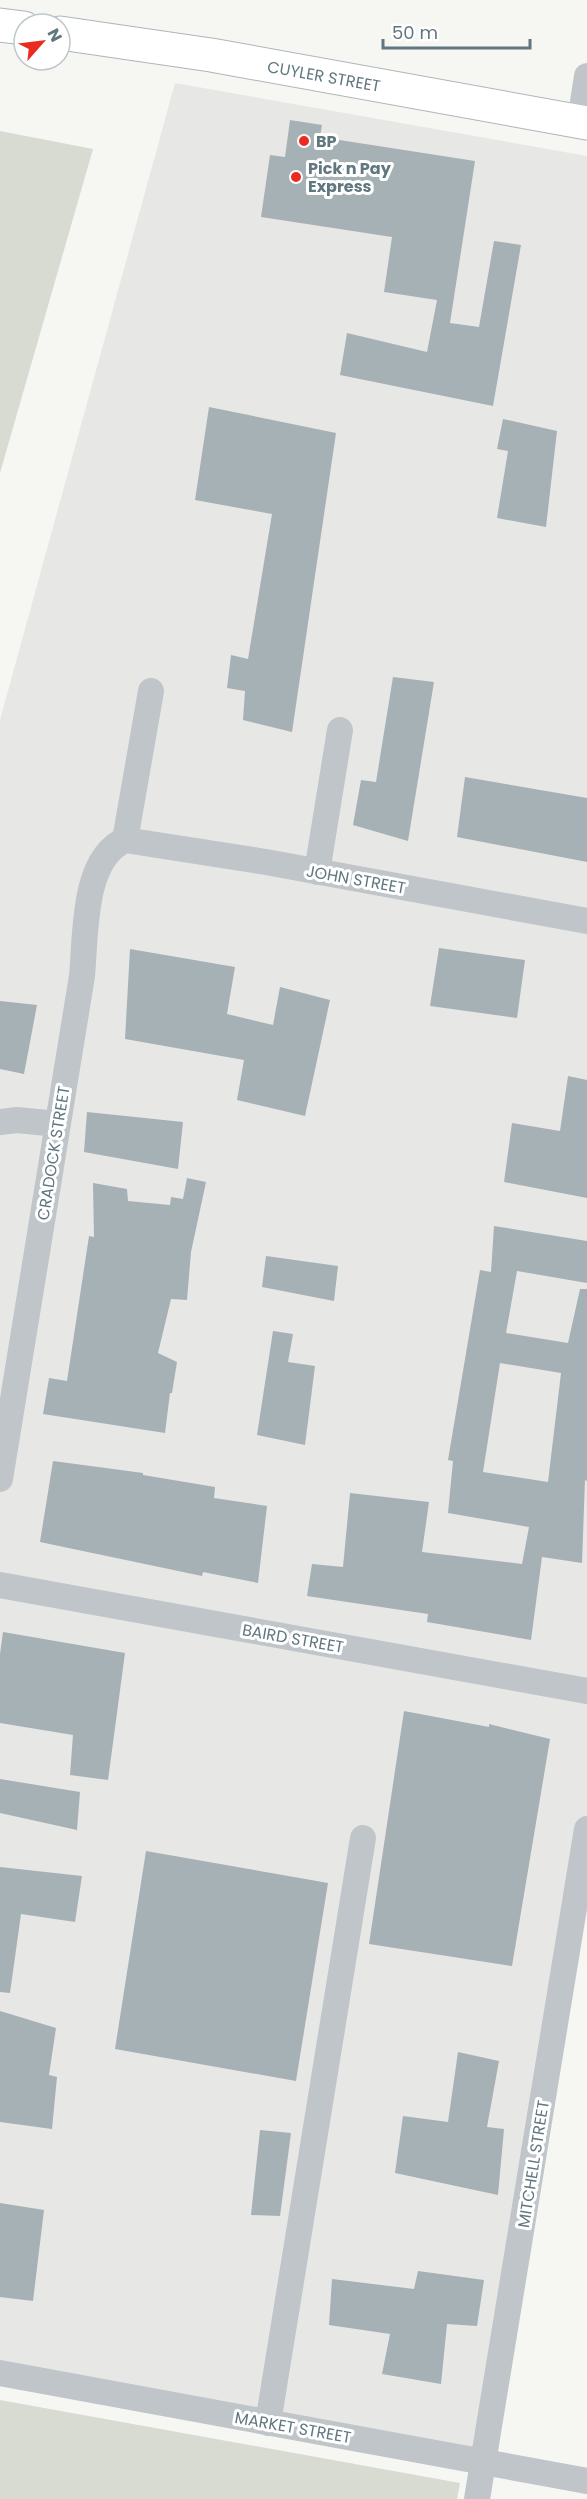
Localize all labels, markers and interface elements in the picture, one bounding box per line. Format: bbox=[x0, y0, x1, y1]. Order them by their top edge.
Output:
north arrow bbox=[12, 12, 72, 72]
scale bar bbox=[383, 12, 530, 50]
text: 50 m bbox=[392, 20, 438, 45]
text: N bbox=[42, 24, 68, 46]
street label: CUYLER STREET bbox=[266, 55, 383, 98]
place label: BP bbox=[316, 130, 337, 153]
marker: BP bbox=[297, 134, 311, 148]
place label: Pick n Pay Express bbox=[308, 157, 392, 198]
marker: Pick n Pay Express bbox=[289, 170, 303, 184]
street label: JOHN STREET bbox=[304, 859, 408, 900]
street label: CRADOCK STREET bbox=[32, 1084, 76, 1222]
street label: BAIRD STREET bbox=[240, 1618, 346, 1659]
street label: MITCHELL STREET bbox=[512, 2098, 555, 2230]
street label: MARKET STREET bbox=[233, 2406, 353, 2449]

